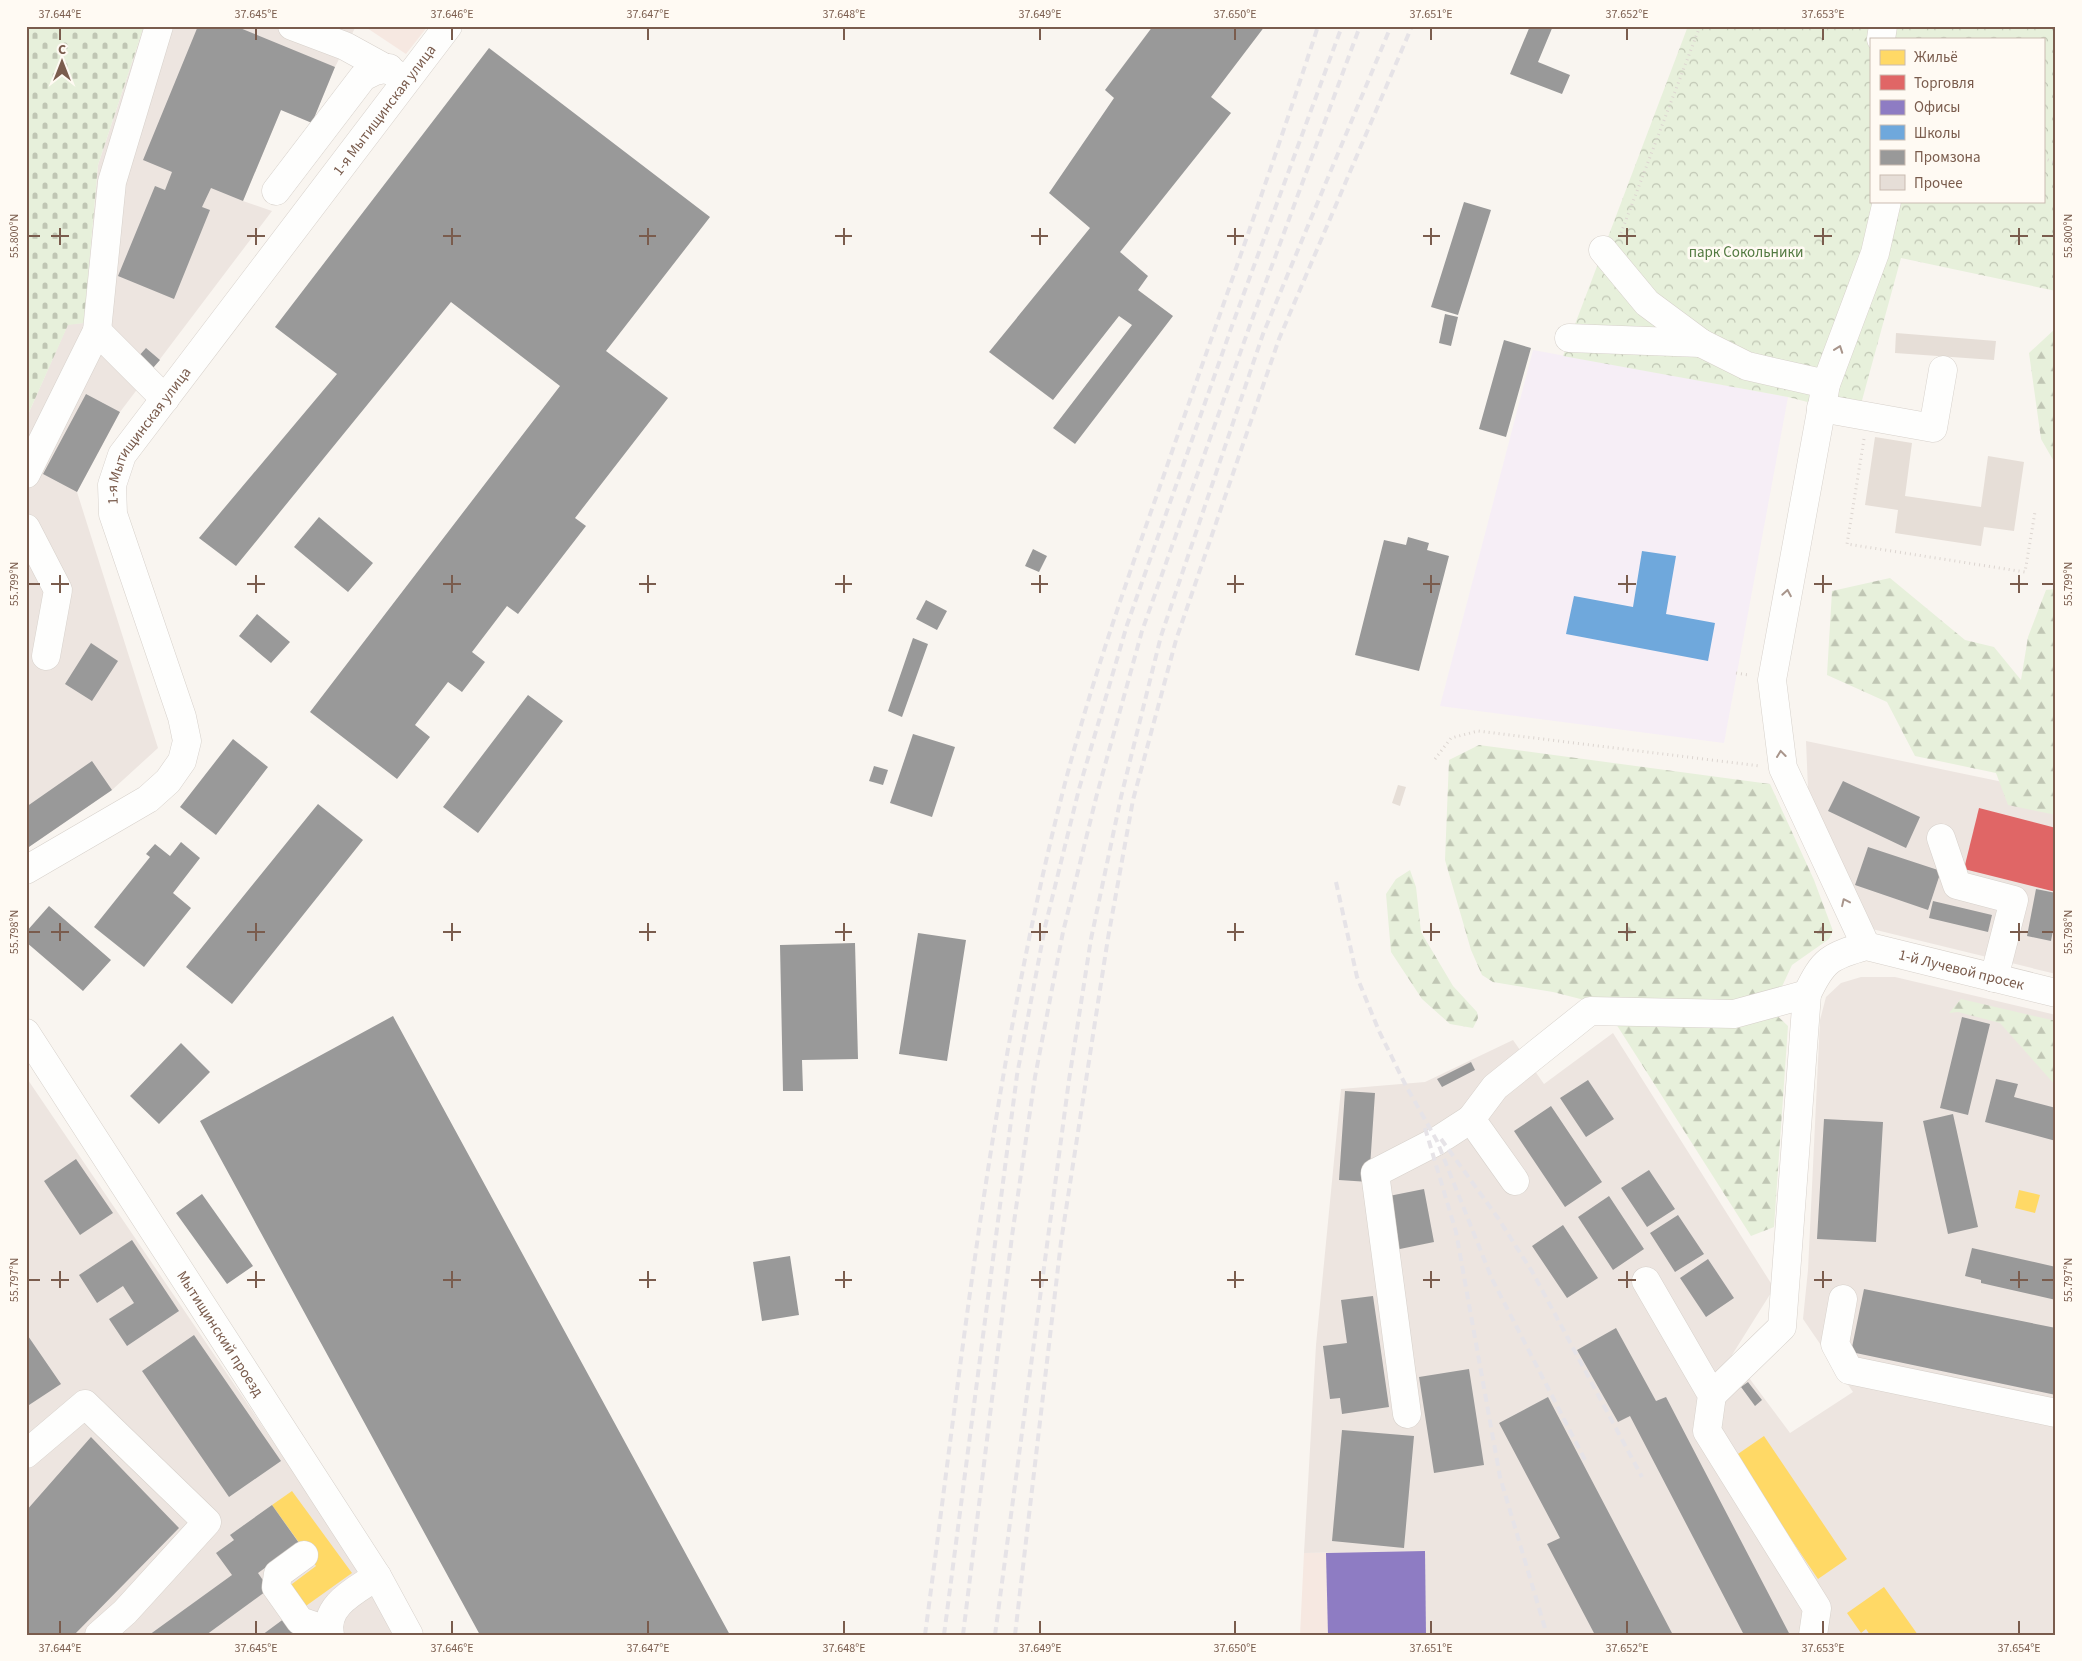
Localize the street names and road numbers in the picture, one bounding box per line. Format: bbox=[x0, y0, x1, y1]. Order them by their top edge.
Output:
street label: 1-я Мытищинская улица bbox=[328, 41, 441, 180]
street label: 1-я Мытищинская улица bbox=[102, 363, 196, 505]
street label: 1-й Лучевой просек bbox=[1896, 944, 2027, 996]
street label: Мытищинский проезд bbox=[171, 1267, 268, 1401]

